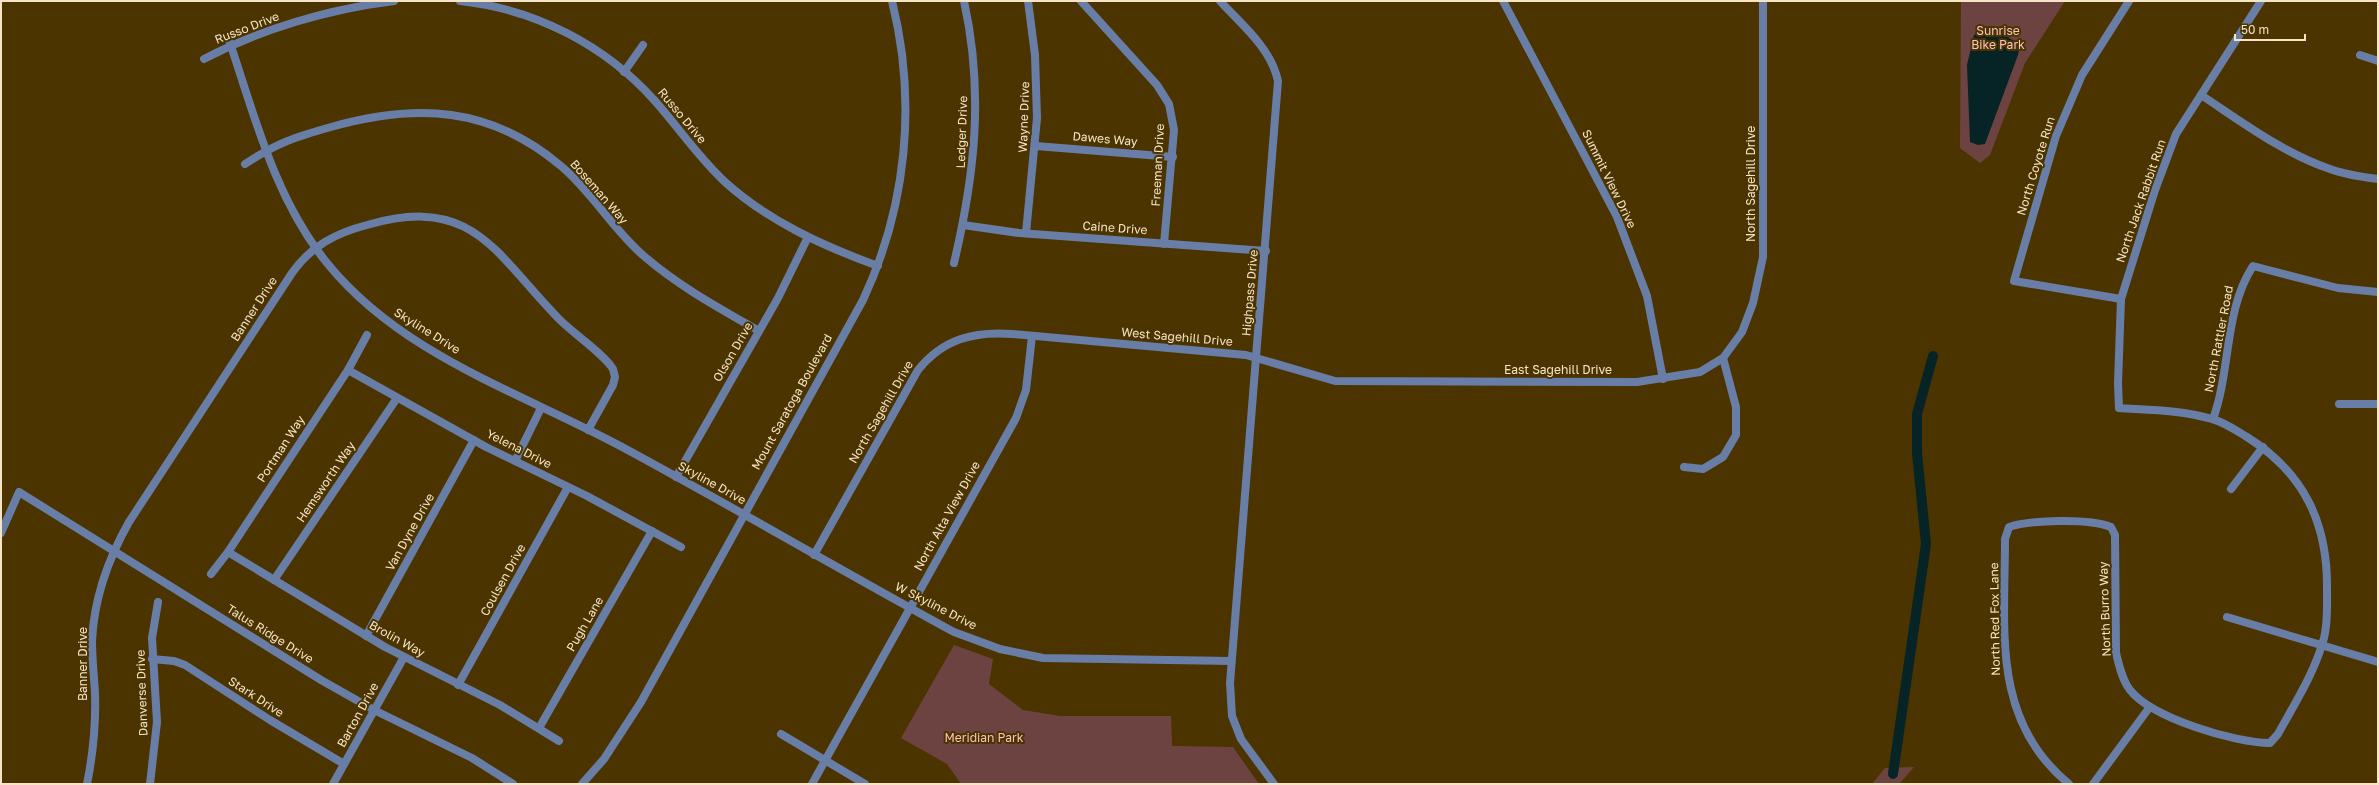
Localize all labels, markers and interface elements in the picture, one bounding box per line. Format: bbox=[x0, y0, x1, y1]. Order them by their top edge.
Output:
street label: Russo Drive bbox=[212, 8, 281, 47]
scale bar bbox=[2235, 16, 2305, 42]
text: 50 m bbox=[2241, 22, 2269, 37]
park label: Sunrise Bike Park bbox=[1971, 23, 2025, 52]
street label: Wayne Drive bbox=[1015, 81, 1032, 153]
street label: Russo Drive bbox=[655, 85, 710, 147]
street label: Ledger Drive bbox=[953, 95, 970, 169]
street label: North Coyote Run bbox=[2013, 115, 2058, 217]
street label: Freeman Drive bbox=[1148, 123, 1167, 207]
street label: North Sagehill Drive bbox=[1743, 126, 1758, 242]
street label: Summit View Drive bbox=[1579, 127, 1640, 231]
street label: Dawes Way bbox=[1072, 128, 1138, 149]
street label: North Jack Rabbit Run bbox=[2112, 137, 2169, 264]
street label: Boseman Way bbox=[567, 156, 632, 227]
street label: Caine Drive bbox=[1082, 218, 1148, 237]
street label: Highpass Drive bbox=[1238, 249, 1261, 337]
street label: Banner Drive bbox=[227, 274, 280, 344]
street label: North Rattler Road bbox=[2201, 284, 2236, 394]
street label: Skyline Drive bbox=[391, 304, 463, 357]
street label: Olson Drive bbox=[709, 319, 756, 384]
street label: West Sagehill Drive bbox=[1121, 324, 1234, 349]
street label: Mount Saratoga Boulevard bbox=[748, 331, 835, 472]
street label: North Sagehill Drive bbox=[845, 358, 916, 466]
street label: East Sagehill Drive bbox=[1504, 362, 1612, 377]
street label: Portman Way bbox=[253, 412, 308, 485]
street label: Yelena Drive bbox=[484, 426, 554, 471]
street label: Hemsworth Way bbox=[293, 438, 358, 525]
street label: Skyline Drive bbox=[676, 458, 749, 507]
street label: North Alta View Drive bbox=[910, 458, 983, 573]
street label: Van Dyne Drive bbox=[382, 490, 437, 573]
street label: Coulsen Drive bbox=[477, 541, 529, 618]
street label: North Burro Way bbox=[2095, 561, 2114, 657]
street label: North Red Fox Lane bbox=[1986, 562, 2003, 676]
street label: W Skyline Drive bbox=[893, 578, 980, 633]
street label: Pugh Lane bbox=[563, 594, 606, 654]
street label: Talus Ridge Drive bbox=[224, 601, 316, 666]
street label: Brolin Way bbox=[367, 617, 428, 660]
street label: Banner Drive bbox=[75, 627, 90, 701]
street label: Danverse Drive bbox=[132, 649, 151, 737]
street label: Stark Drive bbox=[226, 673, 287, 720]
street label: Barton Drive bbox=[334, 680, 382, 750]
park label: Meridian Park bbox=[945, 730, 1024, 745]

